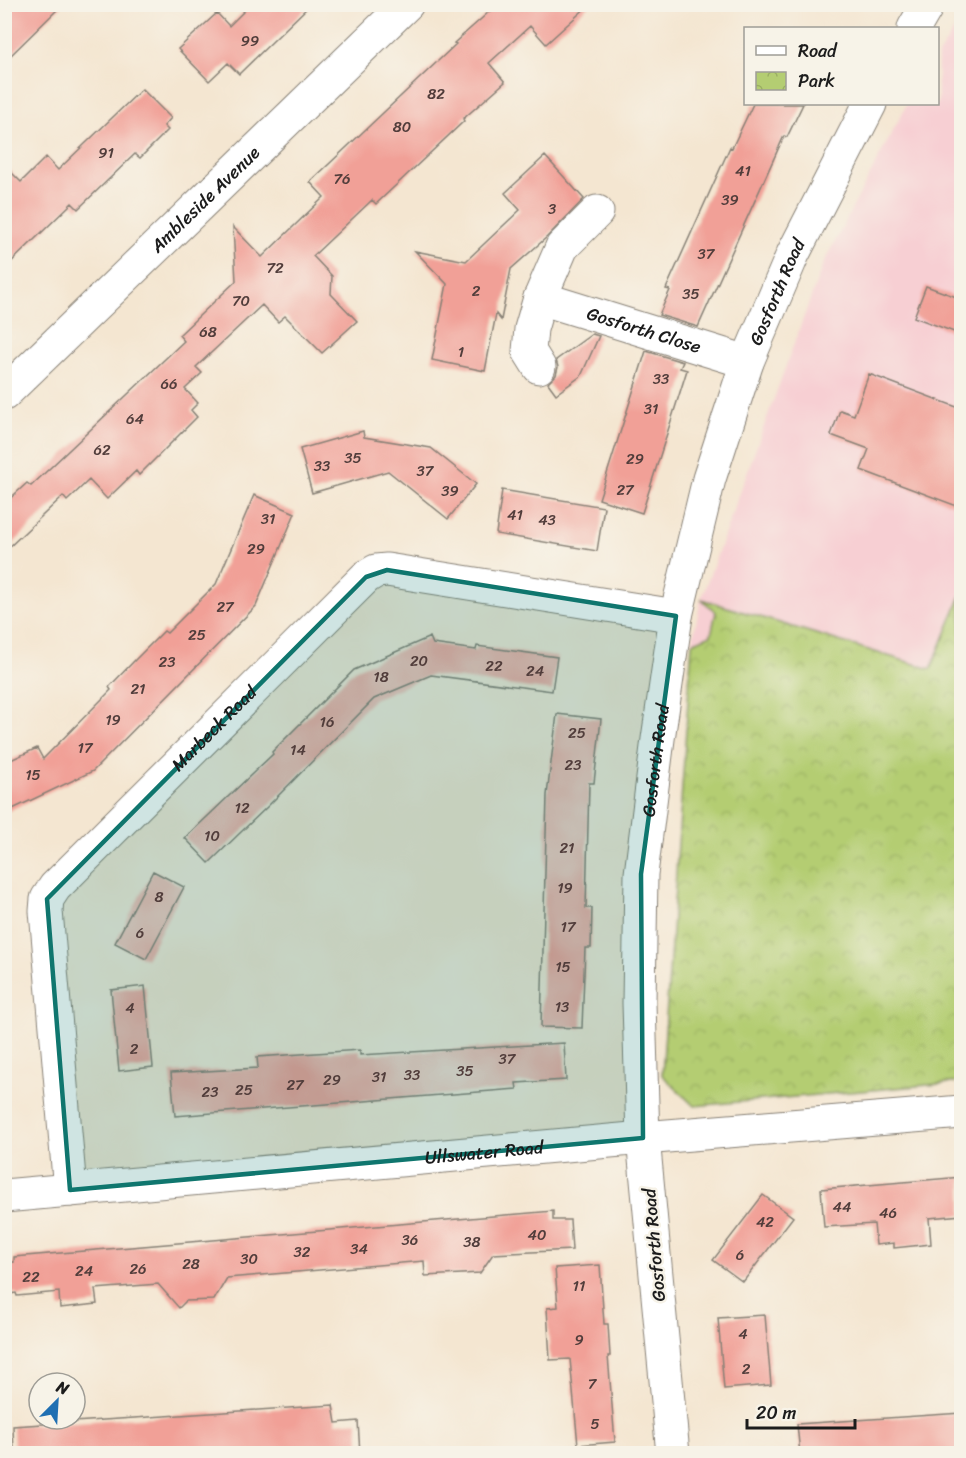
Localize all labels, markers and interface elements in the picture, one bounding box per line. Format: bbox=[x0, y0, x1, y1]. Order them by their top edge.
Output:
legend bbox=[744, 27, 939, 105]
house number: 99 bbox=[241, 28, 259, 54]
text: Road bbox=[798, 35, 838, 67]
text: Park bbox=[798, 65, 835, 97]
house number: 82 bbox=[427, 81, 445, 107]
house number: 80 bbox=[393, 114, 411, 140]
street label: Ambleside Avenue bbox=[142, 138, 268, 261]
house number: 91 bbox=[98, 140, 114, 166]
house number: 41 bbox=[735, 158, 751, 184]
house number: 76 bbox=[333, 166, 351, 192]
house number: 39 bbox=[721, 187, 739, 213]
house number: 3 bbox=[548, 196, 556, 222]
street label: Gosforth Road bbox=[740, 232, 815, 350]
house number: 37 bbox=[698, 241, 716, 267]
house number: 72 bbox=[266, 255, 284, 281]
house number: 2 bbox=[472, 278, 481, 304]
house number: 35 bbox=[682, 281, 700, 307]
house number: 70 bbox=[232, 288, 250, 314]
street label: Gosforth Close bbox=[583, 297, 705, 363]
house number: 68 bbox=[199, 319, 217, 345]
house number: 1 bbox=[458, 339, 464, 365]
house number: 33 bbox=[653, 366, 669, 392]
house number: 66 bbox=[160, 371, 178, 397]
house number: 31 bbox=[644, 396, 658, 422]
house number: 64 bbox=[126, 406, 144, 432]
house number: 62 bbox=[93, 437, 111, 463]
house number: 35 bbox=[344, 445, 362, 471]
house number: 29 bbox=[626, 446, 644, 472]
house number: 33 bbox=[314, 453, 330, 479]
house number: 37 bbox=[417, 458, 435, 484]
house number: 27 bbox=[616, 477, 635, 503]
house number: 39 bbox=[441, 478, 459, 504]
house number: 41 bbox=[507, 502, 523, 528]
house number: 31 bbox=[261, 506, 275, 532]
house number: 43 bbox=[538, 507, 556, 533]
house number: 29 bbox=[247, 536, 265, 562]
house number: 27 bbox=[216, 594, 235, 620]
house number: 25 bbox=[188, 622, 206, 648]
house number: 20 bbox=[410, 648, 428, 674]
house number: 23 bbox=[159, 649, 175, 675]
house number: 22 bbox=[485, 653, 503, 679]
house number: 24 bbox=[526, 658, 544, 684]
house number: 18 bbox=[373, 664, 389, 690]
house number: 21 bbox=[130, 676, 146, 702]
street label: Marbeck Road bbox=[163, 677, 266, 779]
street label: Gosforth Road bbox=[632, 700, 679, 819]
house number: 19 bbox=[105, 707, 121, 733]
house number: 16 bbox=[320, 709, 334, 735]
house number: 25 bbox=[568, 720, 586, 746]
house number: 17 bbox=[77, 735, 94, 761]
house number: 14 bbox=[290, 737, 306, 763]
house number: 23 bbox=[565, 752, 581, 778]
house number: 15 bbox=[25, 762, 41, 788]
house number: 12 bbox=[234, 795, 250, 821]
house number: 10 bbox=[204, 823, 220, 849]
house number: 21 bbox=[559, 835, 575, 861]
house number: 19 bbox=[557, 875, 573, 901]
house number: 8 bbox=[154, 884, 164, 910]
house number: 17 bbox=[560, 914, 577, 940]
house number: 6 bbox=[136, 920, 144, 946]
house number: 15 bbox=[555, 954, 571, 980]
house number: 13 bbox=[555, 994, 569, 1020]
house number: 4 bbox=[125, 995, 135, 1021]
house number: 2 bbox=[130, 1036, 139, 1062]
house number: 37 bbox=[499, 1046, 517, 1072]
house number: 35 bbox=[456, 1058, 474, 1084]
house number: 33 bbox=[404, 1062, 420, 1088]
house number: 31 bbox=[372, 1064, 386, 1090]
house number: 29 bbox=[323, 1067, 341, 1093]
house number: 27 bbox=[286, 1072, 305, 1098]
house number: 25 bbox=[235, 1077, 253, 1103]
house number: 23 bbox=[202, 1079, 218, 1105]
street label: Ullswater Road bbox=[423, 1131, 546, 1174]
street label: Gosforth Road bbox=[633, 1186, 675, 1303]
house number: 44 bbox=[833, 1194, 851, 1220]
house number: 46 bbox=[879, 1200, 897, 1226]
house number: 42 bbox=[756, 1209, 774, 1235]
house number: 40 bbox=[528, 1222, 546, 1248]
house number: 36 bbox=[402, 1227, 418, 1253]
house number: 38 bbox=[463, 1229, 481, 1255]
house number: 34 bbox=[350, 1236, 368, 1262]
house number: 32 bbox=[294, 1239, 311, 1265]
house number: 6 bbox=[736, 1242, 744, 1268]
house number: 30 bbox=[240, 1246, 258, 1272]
house number: 28 bbox=[182, 1251, 200, 1277]
house number: 26 bbox=[129, 1256, 147, 1282]
house number: 24 bbox=[75, 1258, 93, 1284]
house number: 22 bbox=[22, 1264, 40, 1290]
house number: 11 bbox=[573, 1273, 585, 1299]
house number: 4 bbox=[738, 1321, 748, 1347]
house number: 9 bbox=[574, 1327, 584, 1353]
house number: 2 bbox=[742, 1356, 751, 1382]
north arrow bbox=[27, 1371, 87, 1431]
house number: 7 bbox=[588, 1371, 598, 1397]
text: N bbox=[51, 1372, 75, 1404]
scale bar bbox=[747, 1392, 855, 1430]
text: 20 m bbox=[756, 1397, 796, 1429]
house number: 5 bbox=[590, 1411, 600, 1437]

